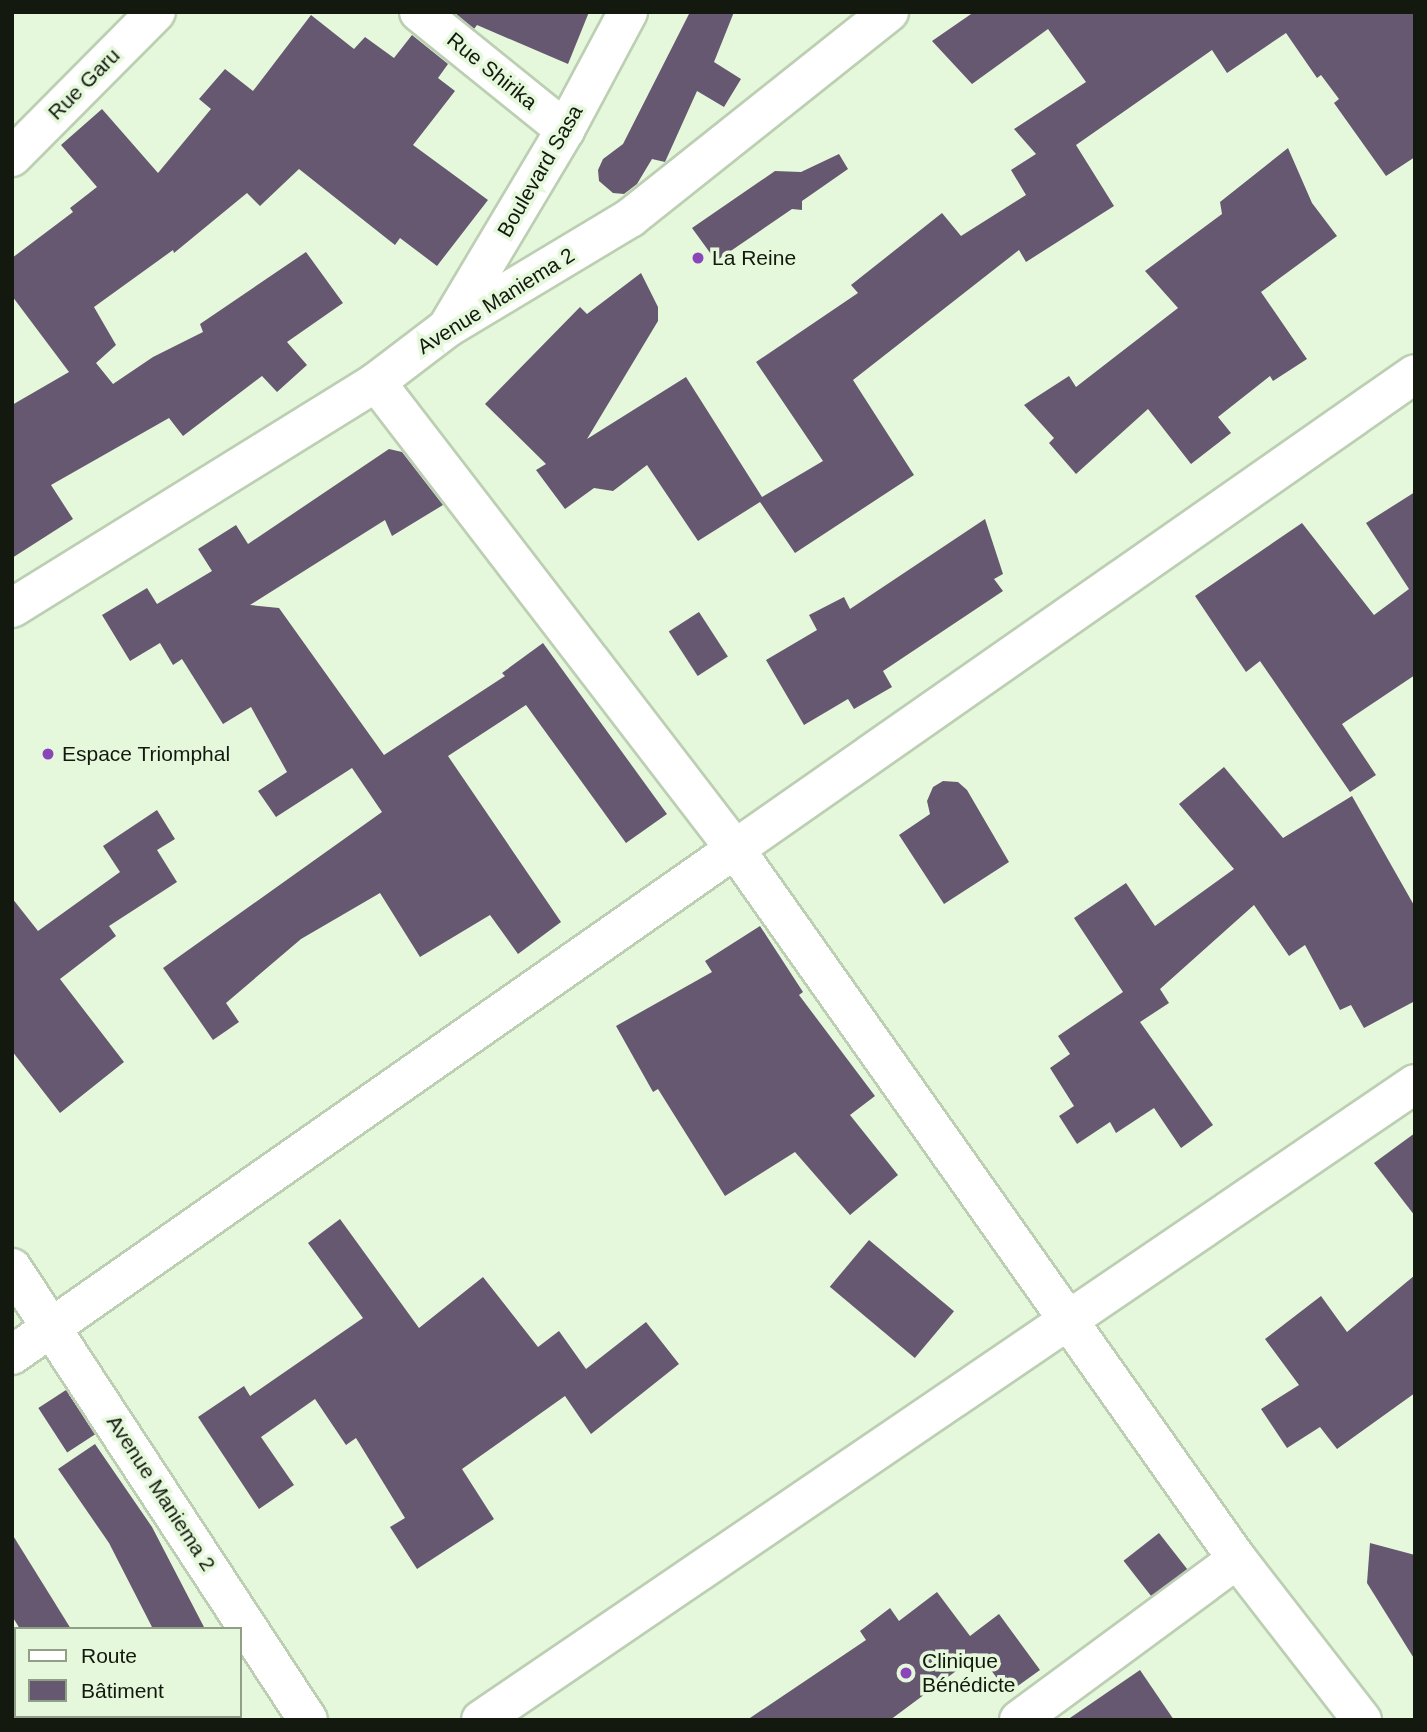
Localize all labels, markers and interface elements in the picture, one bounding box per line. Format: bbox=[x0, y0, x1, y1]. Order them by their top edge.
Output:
street label: Rue Shirika bbox=[442, 27, 542, 115]
street label: Rue Garu bbox=[43, 43, 125, 125]
street label: Boulevard Sasa bbox=[492, 101, 588, 241]
street label: Avenue Maniema 2 bbox=[413, 242, 579, 360]
place label: La Reine bbox=[712, 245, 796, 271]
marker: La Reine bbox=[690, 250, 706, 266]
place label: Espace Triomphal bbox=[62, 741, 230, 767]
marker: Espace Triomphal bbox=[40, 746, 56, 762]
street label: Avenue Maniema 2 bbox=[101, 1410, 221, 1576]
legend bbox=[14, 1627, 242, 1718]
text: Route bbox=[81, 1644, 137, 1667]
place label: Clinique Bénédicte bbox=[922, 1648, 1015, 1698]
marker: Clinique Bénédicte bbox=[896, 1663, 916, 1683]
text: Bâtiment bbox=[81, 1679, 164, 1702]

